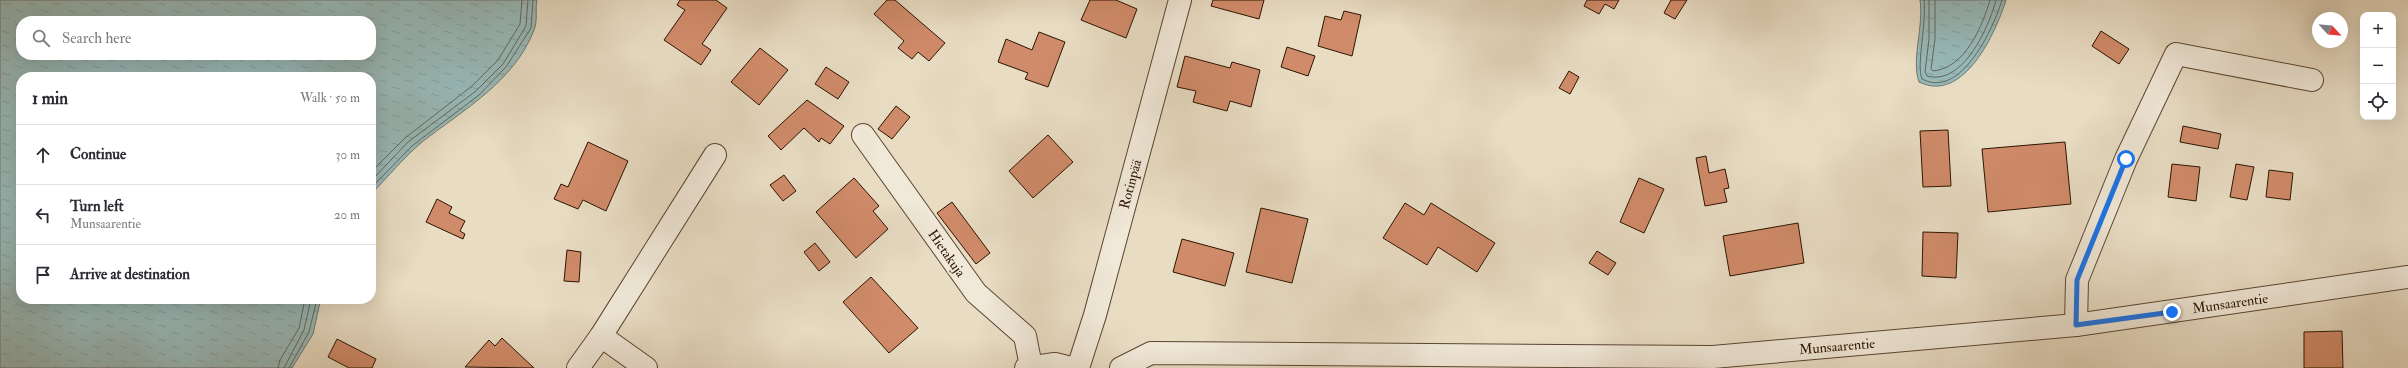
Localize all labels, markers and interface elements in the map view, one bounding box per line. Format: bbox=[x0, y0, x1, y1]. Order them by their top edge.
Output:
north arrow bbox=[2312, 12, 2348, 48]
map controls bbox=[2360, 12, 2396, 120]
button: + bbox=[2360, 12, 2396, 48]
search box bbox=[16, 16, 376, 60]
icon: search bbox=[30, 27, 52, 49]
text: Search here bbox=[62, 29, 131, 48]
button: − bbox=[2360, 48, 2396, 84]
button: locate bbox=[2360, 84, 2396, 120]
text: 1 min bbox=[32, 88, 68, 109]
text: Walk · 50 m bbox=[300, 90, 360, 106]
icon: ahead bbox=[32, 144, 54, 166]
text: Continue bbox=[70, 145, 126, 164]
text: 30 m bbox=[336, 147, 360, 163]
route start bbox=[2117, 150, 2135, 168]
street label: Rotinpää bbox=[1116, 157, 1146, 211]
text: Turn left bbox=[70, 197, 124, 216]
icon: left bbox=[32, 204, 54, 226]
text: 20 m bbox=[334, 207, 360, 223]
text: Munsaarentie bbox=[70, 216, 141, 232]
street label: Hietakuja bbox=[924, 226, 969, 281]
icon: arrive bbox=[32, 264, 54, 286]
text: Arrive at destination bbox=[70, 265, 190, 284]
street label: Munsaarentie bbox=[2191, 290, 2269, 317]
route end bbox=[2163, 303, 2181, 321]
street label: Munsaarentie bbox=[1798, 335, 1876, 358]

